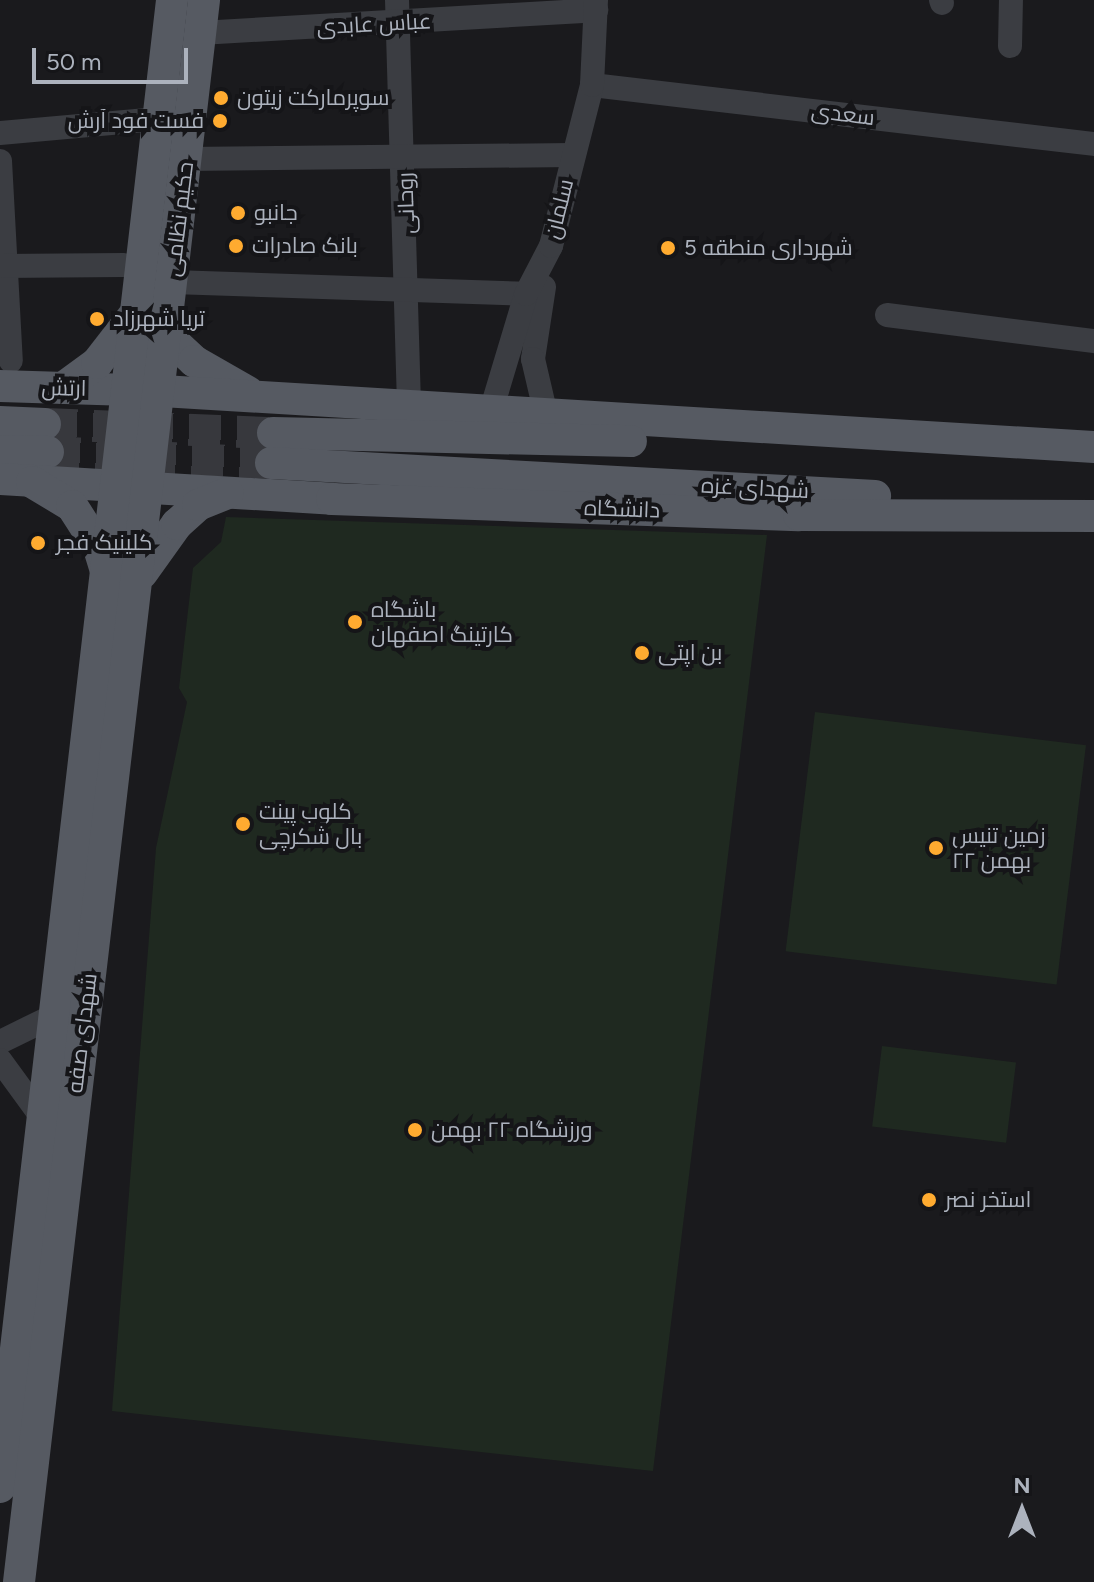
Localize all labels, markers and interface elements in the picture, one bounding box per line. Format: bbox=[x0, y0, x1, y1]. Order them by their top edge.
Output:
street label: عباس عابدی bbox=[316, 8, 432, 40]
scale bar bbox=[36, 32, 192, 82]
text: 50 m bbox=[46, 47, 102, 76]
place label: سوپرمارکت زیتون bbox=[237, 85, 389, 111]
marker: سوپرمارکت زیتون bbox=[212, 89, 230, 107]
street label: سعدی bbox=[810, 97, 876, 131]
place label: فست فود آرش bbox=[68, 108, 204, 134]
marker: فست فود آرش bbox=[211, 112, 229, 130]
street label: حکیم نظامی bbox=[159, 160, 199, 278]
street label: روحانی bbox=[392, 172, 420, 234]
street label: سلمان bbox=[539, 176, 579, 242]
place label: جانبو bbox=[254, 200, 298, 226]
marker: جانبو bbox=[229, 204, 247, 222]
place label: بانک صادرات bbox=[252, 233, 358, 259]
place label: شهرداری منطقه 5 bbox=[684, 235, 853, 261]
marker: بانک صادرات bbox=[227, 237, 245, 255]
marker: شهرداری منطقه 5 bbox=[659, 239, 677, 257]
place label: تریا شهرزاد bbox=[113, 306, 205, 332]
marker: تریا شهرزاد bbox=[88, 310, 106, 328]
street label: ارتش bbox=[41, 374, 87, 402]
street label: شهدای غزه bbox=[700, 472, 810, 504]
street label: دانشگاه bbox=[583, 494, 661, 524]
place label: کلینیک فجر bbox=[56, 530, 153, 556]
marker: کلینیک فجر bbox=[27, 532, 49, 554]
place label: باشگاه کارتینگ اصفهان bbox=[371, 596, 513, 648]
marker: باشگاه کارتینگ اصفهان bbox=[346, 613, 364, 631]
place label: بن اپتی bbox=[658, 640, 722, 666]
marker: بن اپتی bbox=[633, 644, 651, 662]
place label: کلوب پینت بال شکرچی bbox=[259, 798, 362, 850]
marker: کلوب پینت بال شکرچی bbox=[234, 815, 252, 833]
place label: زمین تنیس ۲۲ بهمن bbox=[952, 822, 1045, 874]
marker: زمین تنیس ۲۲ بهمن bbox=[927, 839, 945, 857]
street label: شهدای صفه bbox=[62, 972, 102, 1094]
place label: ورزشگاه ۲۲ بهمن bbox=[431, 1117, 592, 1143]
marker: ورزشگاه ۲۲ بهمن bbox=[406, 1121, 424, 1139]
place label: استخر نصر bbox=[945, 1187, 1031, 1213]
marker: استخر نصر bbox=[920, 1191, 938, 1209]
north arrow bbox=[982, 1470, 1062, 1550]
text: N bbox=[1013, 1472, 1031, 1499]

